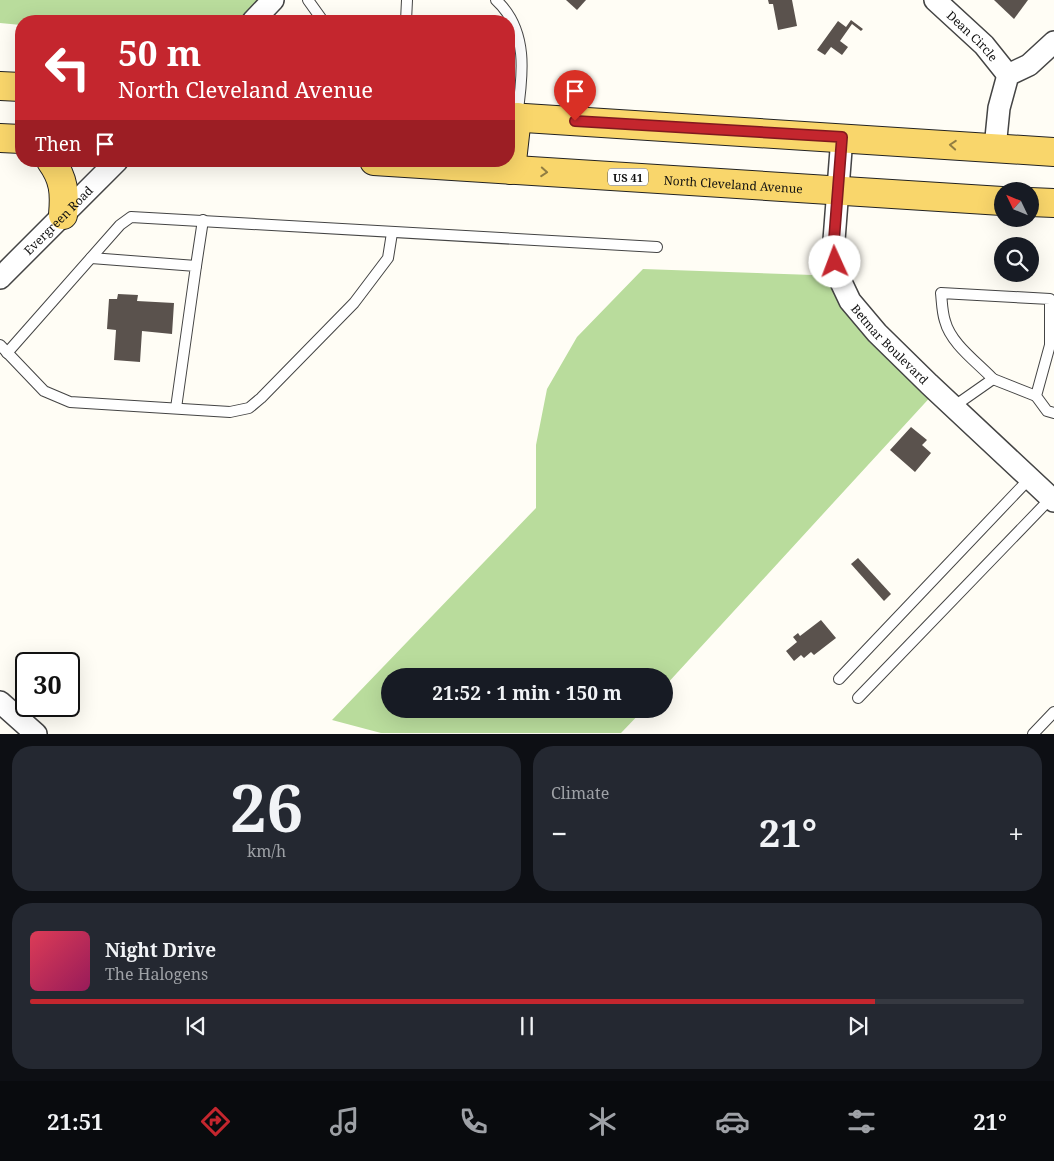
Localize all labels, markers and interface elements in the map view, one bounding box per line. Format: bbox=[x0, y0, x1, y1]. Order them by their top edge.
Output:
street label: Dean Circle bbox=[943, 7, 1002, 65]
text: 50 m bbox=[118, 29, 201, 76]
icon: left bbox=[35, 35, 100, 100]
pin bbox=[554, 70, 596, 121]
text: North Cleveland Avenue bbox=[118, 74, 373, 104]
icon: arrive bbox=[561, 77, 589, 105]
icon: arrive bbox=[91, 130, 119, 158]
text: Then bbox=[35, 131, 81, 157]
one-way arrow bbox=[949, 140, 957, 151]
one-way arrow bbox=[541, 166, 549, 177]
road number: US 41 bbox=[608, 168, 648, 186]
street label: North Cleveland Avenue bbox=[663, 171, 803, 197]
street label: Evergreen Road bbox=[20, 181, 97, 258]
north arrow bbox=[994, 182, 1039, 228]
map controls bbox=[994, 182, 1039, 282]
position arrow bbox=[808, 235, 860, 287]
button: search bbox=[994, 237, 1039, 282]
street label: Betmar Boulevard bbox=[848, 300, 933, 388]
speed limit sign: 30 bbox=[15, 652, 80, 717]
text: 21:52 · 1 min · 150 m bbox=[432, 680, 622, 706]
text: 26 bbox=[230, 763, 303, 851]
text: Climate bbox=[551, 782, 609, 804]
text: 21° bbox=[759, 806, 817, 858]
text: − bbox=[551, 814, 567, 852]
text: + bbox=[1008, 814, 1024, 852]
text: km/h bbox=[247, 840, 286, 862]
text: Night Drive bbox=[105, 937, 216, 963]
text: The Halogens bbox=[105, 963, 208, 985]
icon: previous bbox=[182, 1012, 210, 1040]
icon: pause bbox=[513, 1012, 541, 1040]
icon: next bbox=[844, 1012, 872, 1040]
icon: directions bbox=[198, 1104, 233, 1139]
icon: music bbox=[327, 1104, 362, 1139]
icon: phone bbox=[456, 1104, 491, 1139]
icon: climate bbox=[585, 1104, 620, 1139]
icon: car bbox=[715, 1104, 750, 1139]
icon: filters bbox=[844, 1104, 879, 1139]
text: 21:51 bbox=[47, 1106, 104, 1136]
text: 21° bbox=[973, 1106, 1007, 1136]

